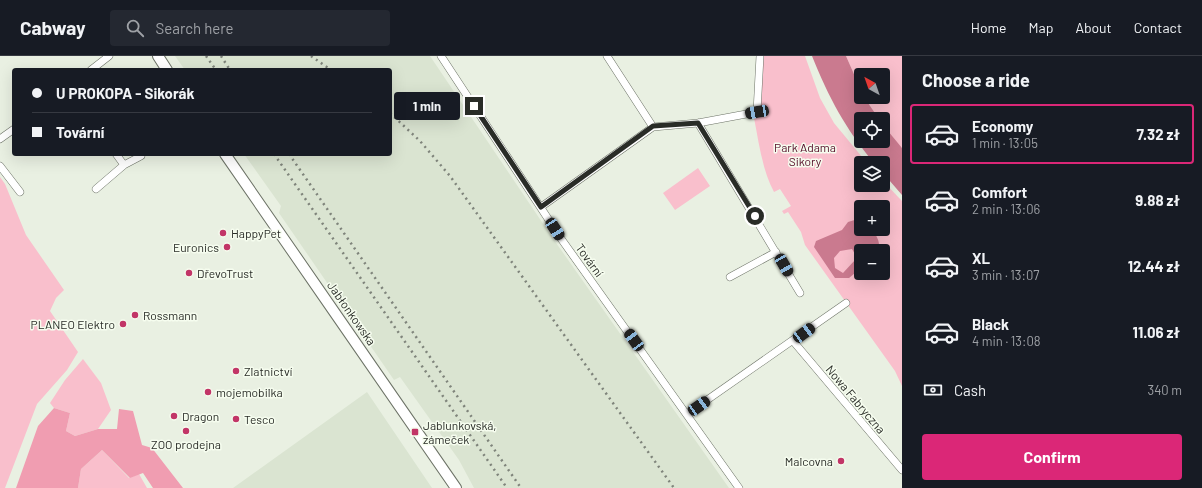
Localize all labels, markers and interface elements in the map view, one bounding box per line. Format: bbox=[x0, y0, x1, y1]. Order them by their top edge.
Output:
search box bbox=[110, 10, 390, 46]
text: Cabway bbox=[20, 16, 86, 39]
icon: search bbox=[124, 17, 146, 39]
text: Search here bbox=[156, 19, 234, 37]
text: Home bbox=[971, 19, 1007, 36]
text: Map bbox=[1029, 19, 1053, 36]
text: About bbox=[1075, 19, 1112, 36]
text: Contact bbox=[1134, 19, 1182, 36]
north arrow bbox=[854, 68, 890, 104]
map controls bbox=[854, 68, 890, 280]
text: Choose a ride bbox=[922, 69, 1030, 91]
text: U PROKOPA - Sikorák bbox=[56, 84, 194, 102]
callout: 1 min bbox=[394, 92, 460, 120]
route end bbox=[465, 97, 483, 115]
text: 1 min bbox=[413, 98, 441, 114]
car bbox=[744, 104, 770, 120]
button: locate bbox=[854, 112, 890, 148]
icon: car bbox=[924, 116, 960, 152]
text: Economy bbox=[972, 117, 1033, 135]
text: Tovární bbox=[56, 123, 104, 141]
text: 7.32 zł bbox=[1137, 125, 1180, 143]
text: 1 min · 13:05 bbox=[972, 135, 1038, 151]
park label: Park Adama Sikory bbox=[774, 140, 836, 168]
button: layers bbox=[854, 156, 890, 192]
icon: car bbox=[924, 182, 960, 218]
text: Comfort bbox=[972, 183, 1027, 201]
text: 9.88 zł bbox=[1135, 191, 1180, 209]
button: + bbox=[854, 200, 890, 236]
text: 2 min · 13:06 bbox=[972, 201, 1040, 217]
route start bbox=[746, 207, 764, 225]
car bbox=[543, 216, 567, 242]
place label: HappyPet bbox=[231, 226, 281, 240]
marker: HappyPet bbox=[218, 228, 228, 238]
place label: Euronics bbox=[173, 240, 219, 254]
street label: Tovární bbox=[573, 241, 607, 280]
marker: Euronics bbox=[222, 242, 232, 252]
button: − bbox=[854, 244, 890, 280]
icon: car bbox=[924, 248, 960, 284]
text: XL bbox=[972, 249, 990, 267]
car bbox=[773, 252, 795, 278]
text: 12.44 zł bbox=[1128, 257, 1180, 275]
place label: DřevoTrust bbox=[197, 266, 253, 280]
text: 3 min · 13:07 bbox=[972, 267, 1039, 283]
marker: DřevoTrust bbox=[184, 268, 194, 278]
street label: Jabłonkowska bbox=[325, 278, 379, 348]
place label: Rossmann bbox=[143, 308, 197, 322]
marker: Rossmann bbox=[130, 310, 140, 320]
icon: car bbox=[924, 314, 960, 350]
text: Black bbox=[972, 315, 1009, 333]
place label: PLANEO Elektro bbox=[31, 317, 115, 331]
marker: PLANEO Elektro bbox=[118, 319, 128, 329]
car bbox=[791, 321, 817, 345]
text: 11.06 zł bbox=[1133, 323, 1180, 341]
car bbox=[622, 327, 646, 353]
text: 4 min · 13:08 bbox=[972, 333, 1041, 349]
street label: Nowa Fabryczna bbox=[823, 362, 889, 436]
place label: Zlatnictví bbox=[244, 364, 293, 378]
marker: Zlatnictví bbox=[231, 366, 241, 376]
icon: cash bbox=[922, 379, 944, 401]
text: Cash bbox=[954, 381, 986, 399]
text: 340 m bbox=[1147, 382, 1182, 398]
place label: mojemobilka bbox=[216, 385, 283, 399]
marker: mojemobilka bbox=[203, 387, 213, 397]
car bbox=[686, 394, 712, 418]
place label: Dragon bbox=[182, 409, 219, 423]
marker: Dragon bbox=[169, 411, 179, 421]
place label: Tesco bbox=[244, 412, 275, 426]
marker: Tesco bbox=[231, 414, 241, 424]
place label: Jablunkovská, zámeček bbox=[423, 418, 496, 446]
marker: ZOO prodejna bbox=[181, 426, 191, 436]
marker: Jablunkovská, zámeček bbox=[410, 427, 420, 437]
button: Confirm bbox=[922, 434, 1182, 480]
place label: ZOO prodejna bbox=[151, 437, 221, 451]
place label: Malcovna bbox=[785, 454, 833, 468]
marker: Malcovna bbox=[836, 456, 846, 466]

